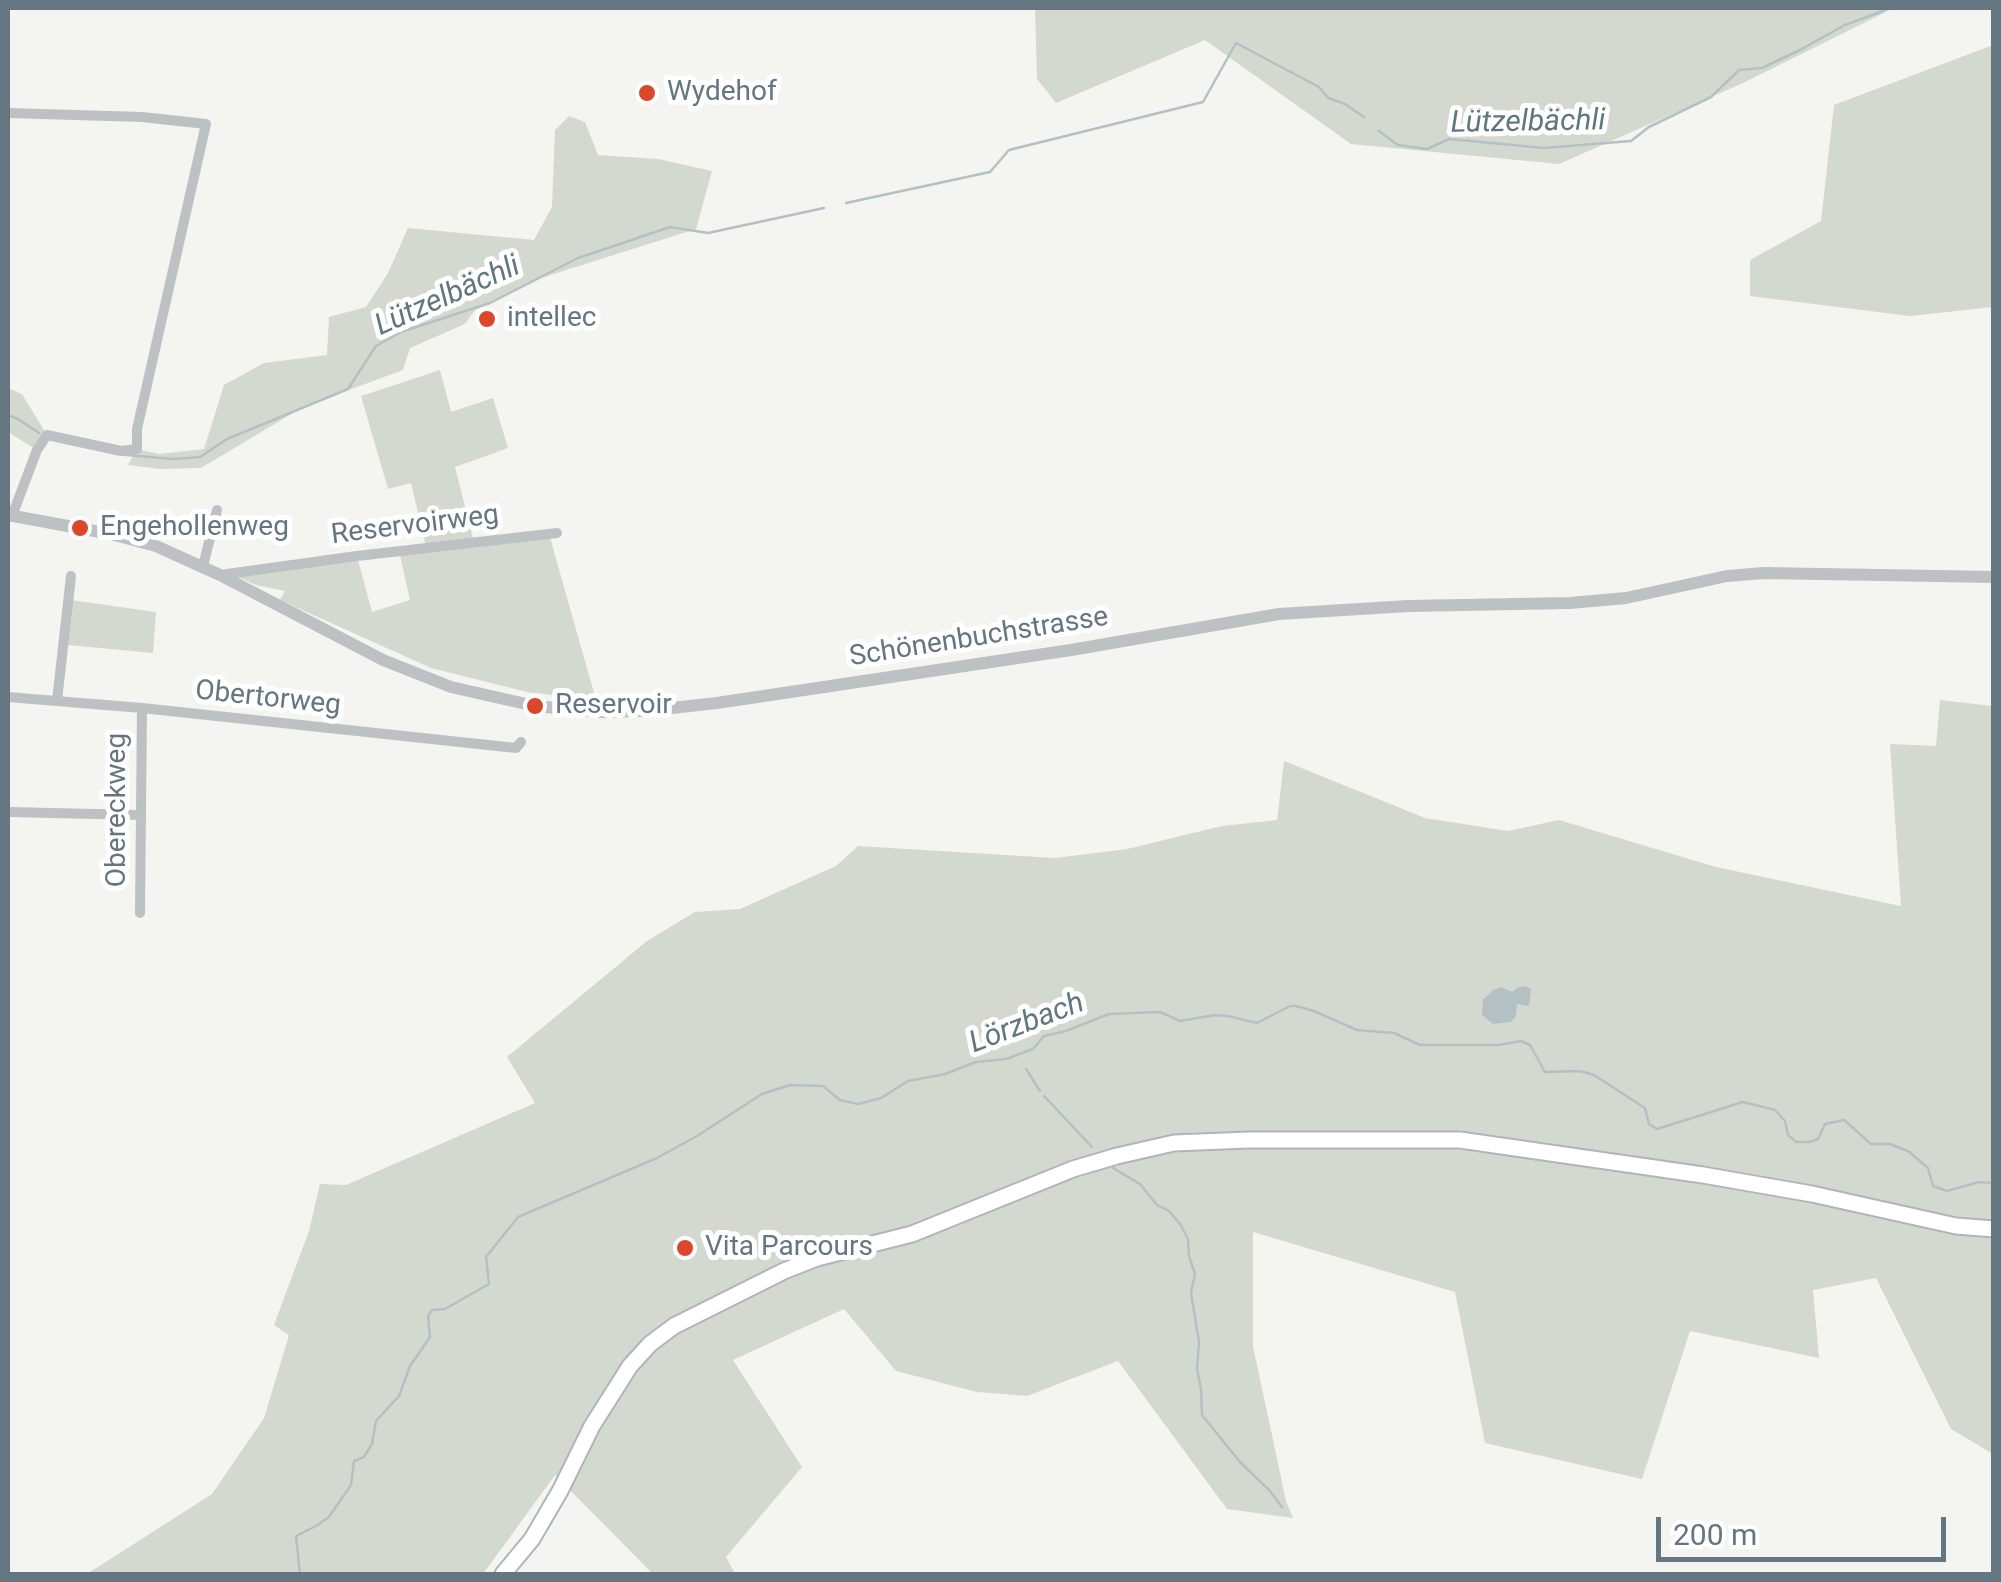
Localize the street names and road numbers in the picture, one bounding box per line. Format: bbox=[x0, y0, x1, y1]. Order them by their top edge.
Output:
street label: Reservoirweg bbox=[329, 499, 501, 553]
street label: Schönenbuchstrasse bbox=[847, 601, 1111, 675]
street label: Obertorweg bbox=[194, 675, 342, 723]
street label: Obereckweg bbox=[101, 733, 135, 887]

